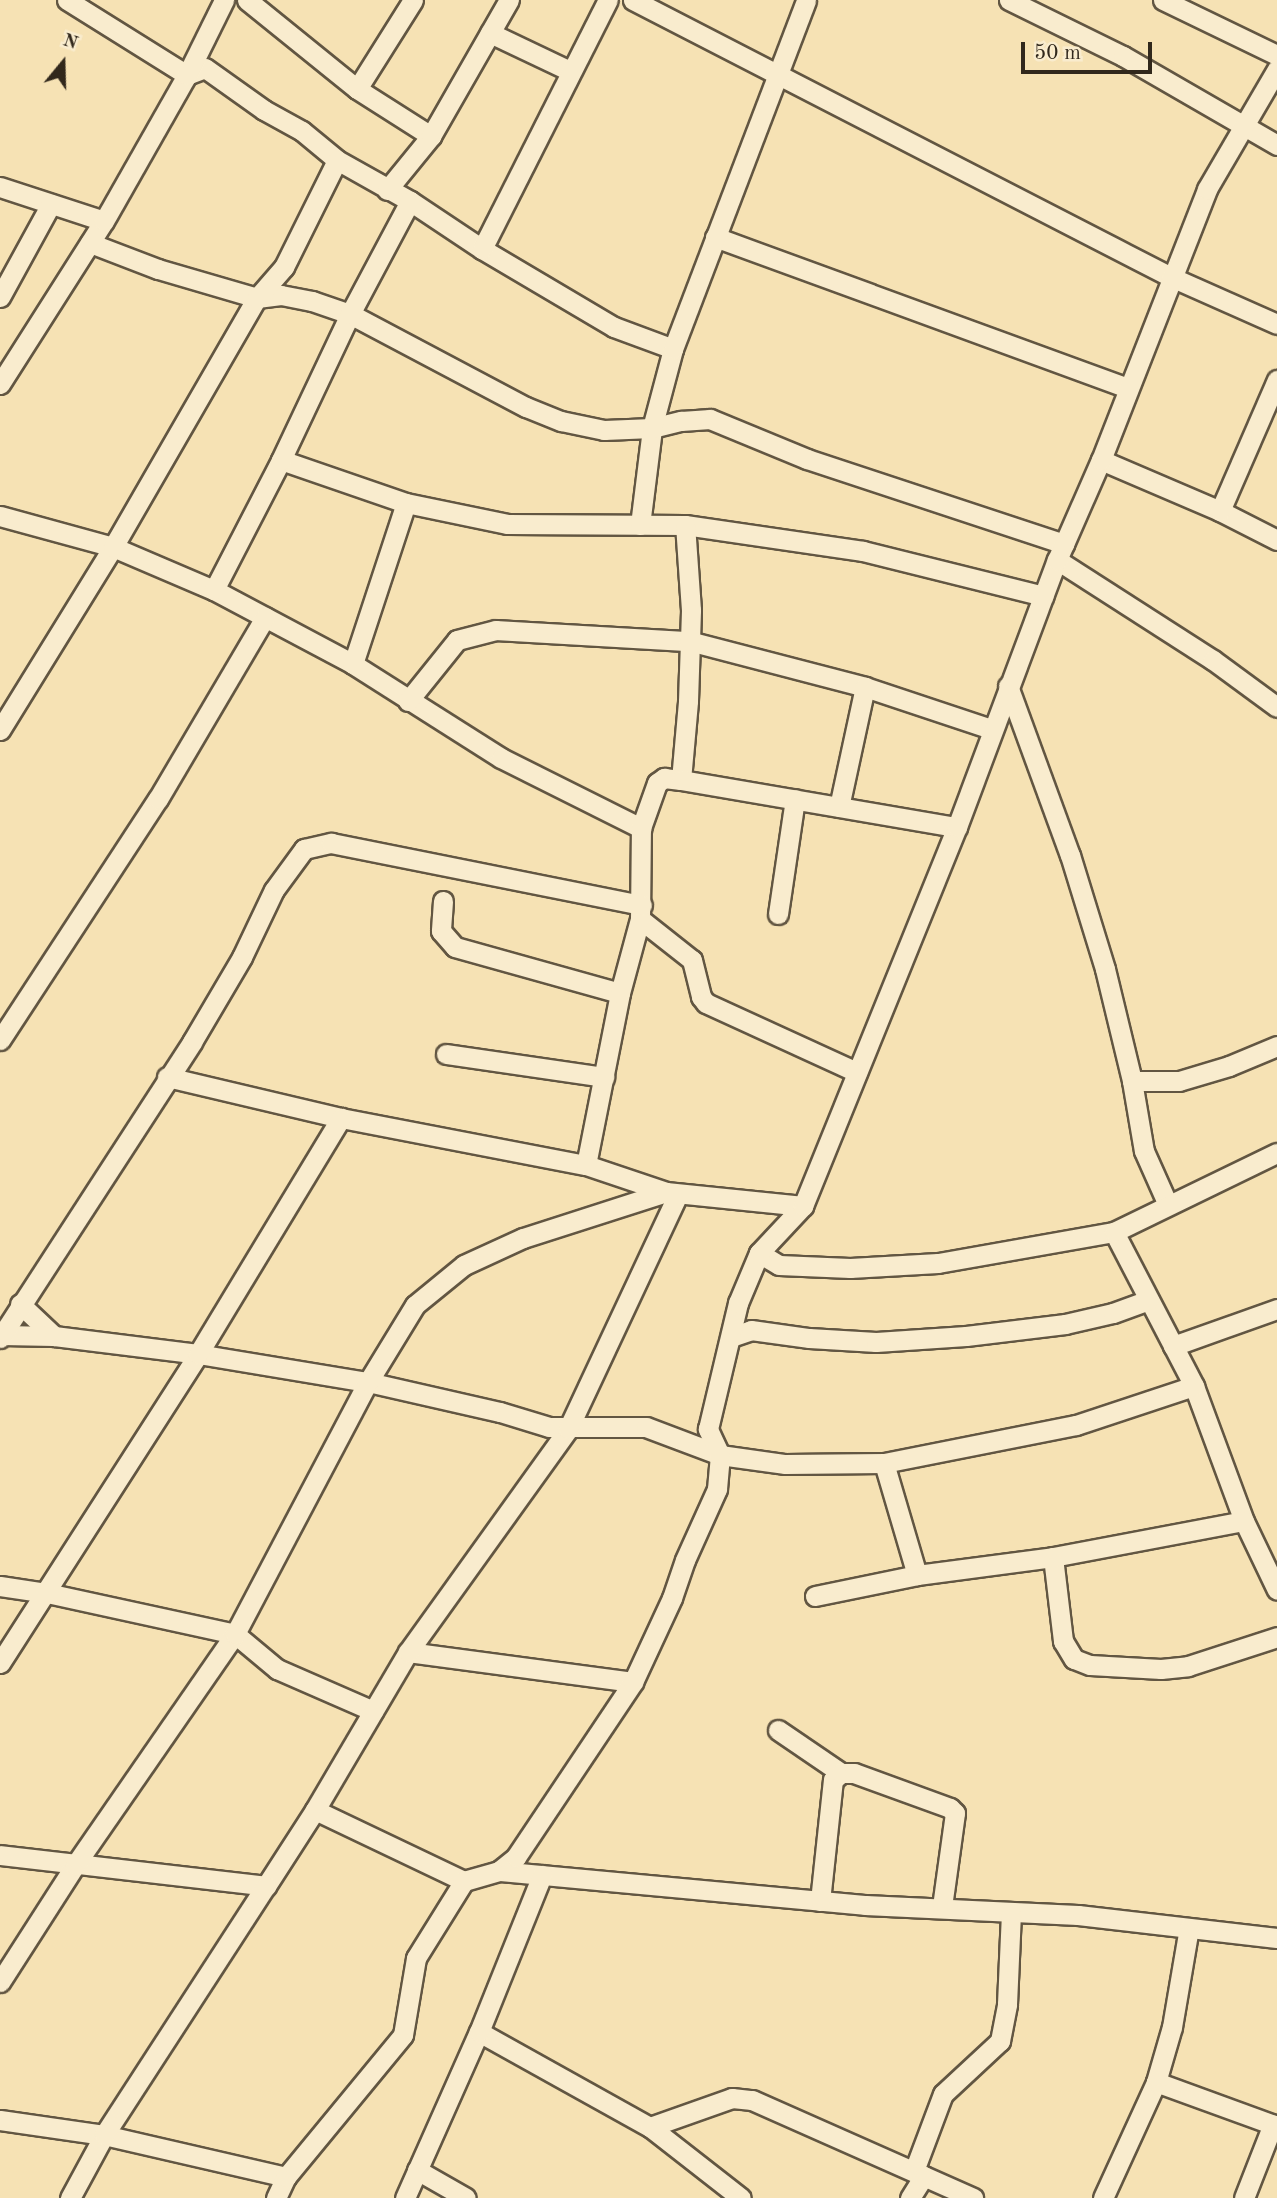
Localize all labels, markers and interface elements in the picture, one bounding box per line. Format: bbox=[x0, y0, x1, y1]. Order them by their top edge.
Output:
north arrow bbox=[28, 28, 98, 98]
scale bar bbox=[1025, 28, 1156, 72]
text: N bbox=[60, 31, 80, 54]
text: 50 m bbox=[1034, 43, 1081, 64]

